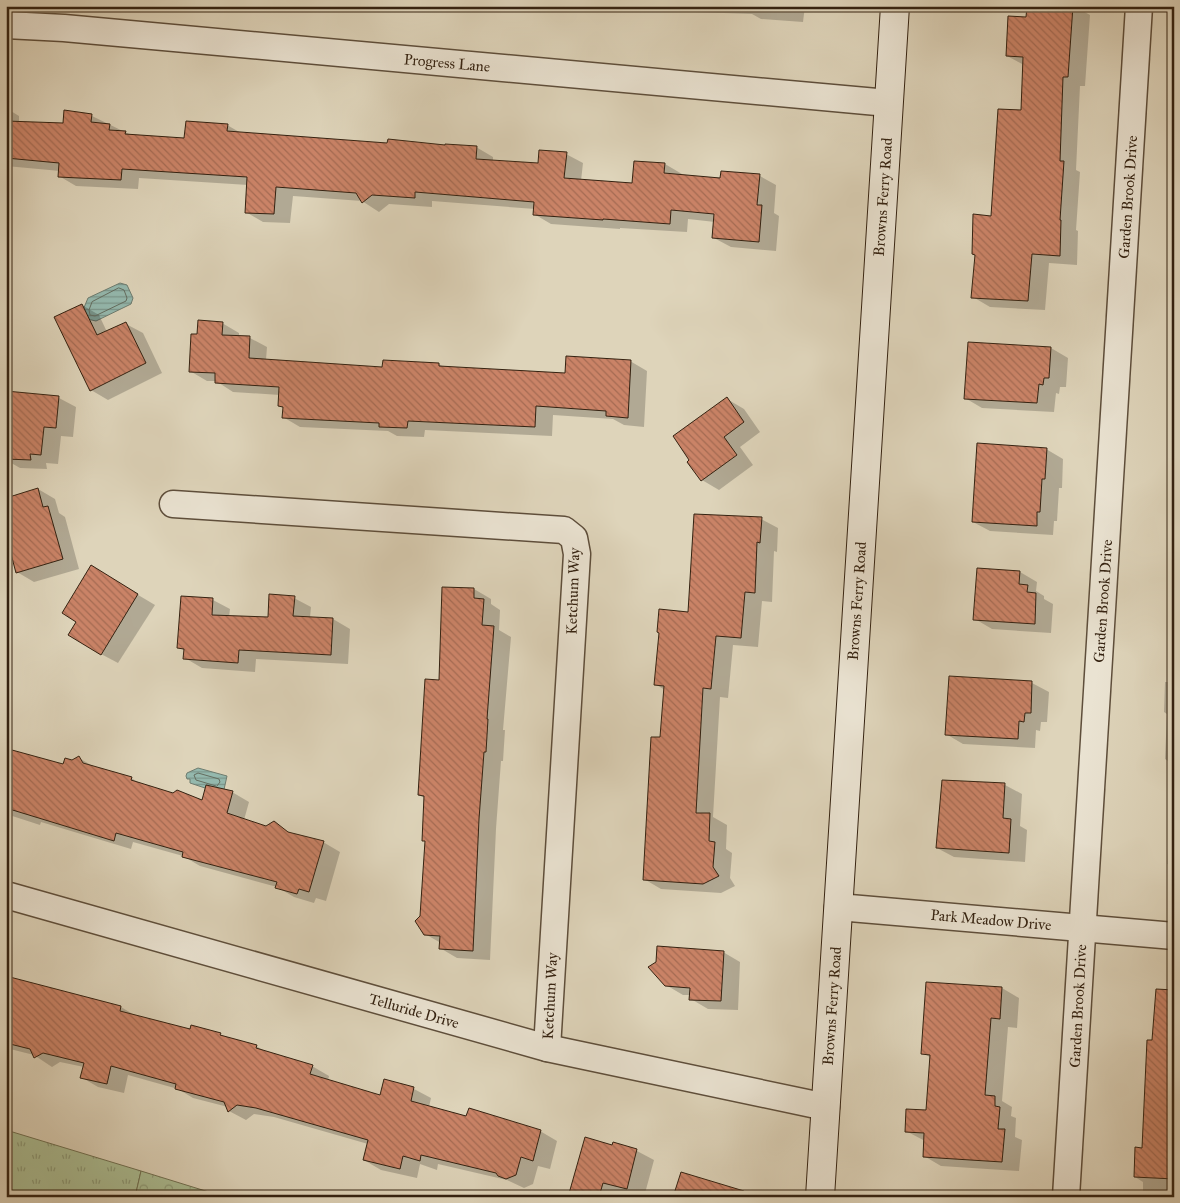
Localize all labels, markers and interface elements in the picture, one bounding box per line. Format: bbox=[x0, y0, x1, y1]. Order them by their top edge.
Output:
street label: Progress Lane bbox=[403, 50, 491, 76]
street label: Garden Brook Drive bbox=[1115, 135, 1141, 259]
street label: Browns Ferry Road bbox=[870, 137, 896, 257]
street label: Garden Brook Drive bbox=[1090, 539, 1116, 663]
street label: Browns Ferry Road bbox=[844, 541, 870, 661]
street label: Ketchum Way bbox=[562, 546, 584, 635]
street label: Park Meadow Drive bbox=[930, 906, 1052, 934]
street label: Garden Brook Drive bbox=[1066, 944, 1090, 1068]
street label: Browns Ferry Road bbox=[819, 946, 845, 1066]
street label: Ketchum Way bbox=[539, 951, 561, 1040]
street label: Telluride Drive bbox=[367, 990, 461, 1032]

